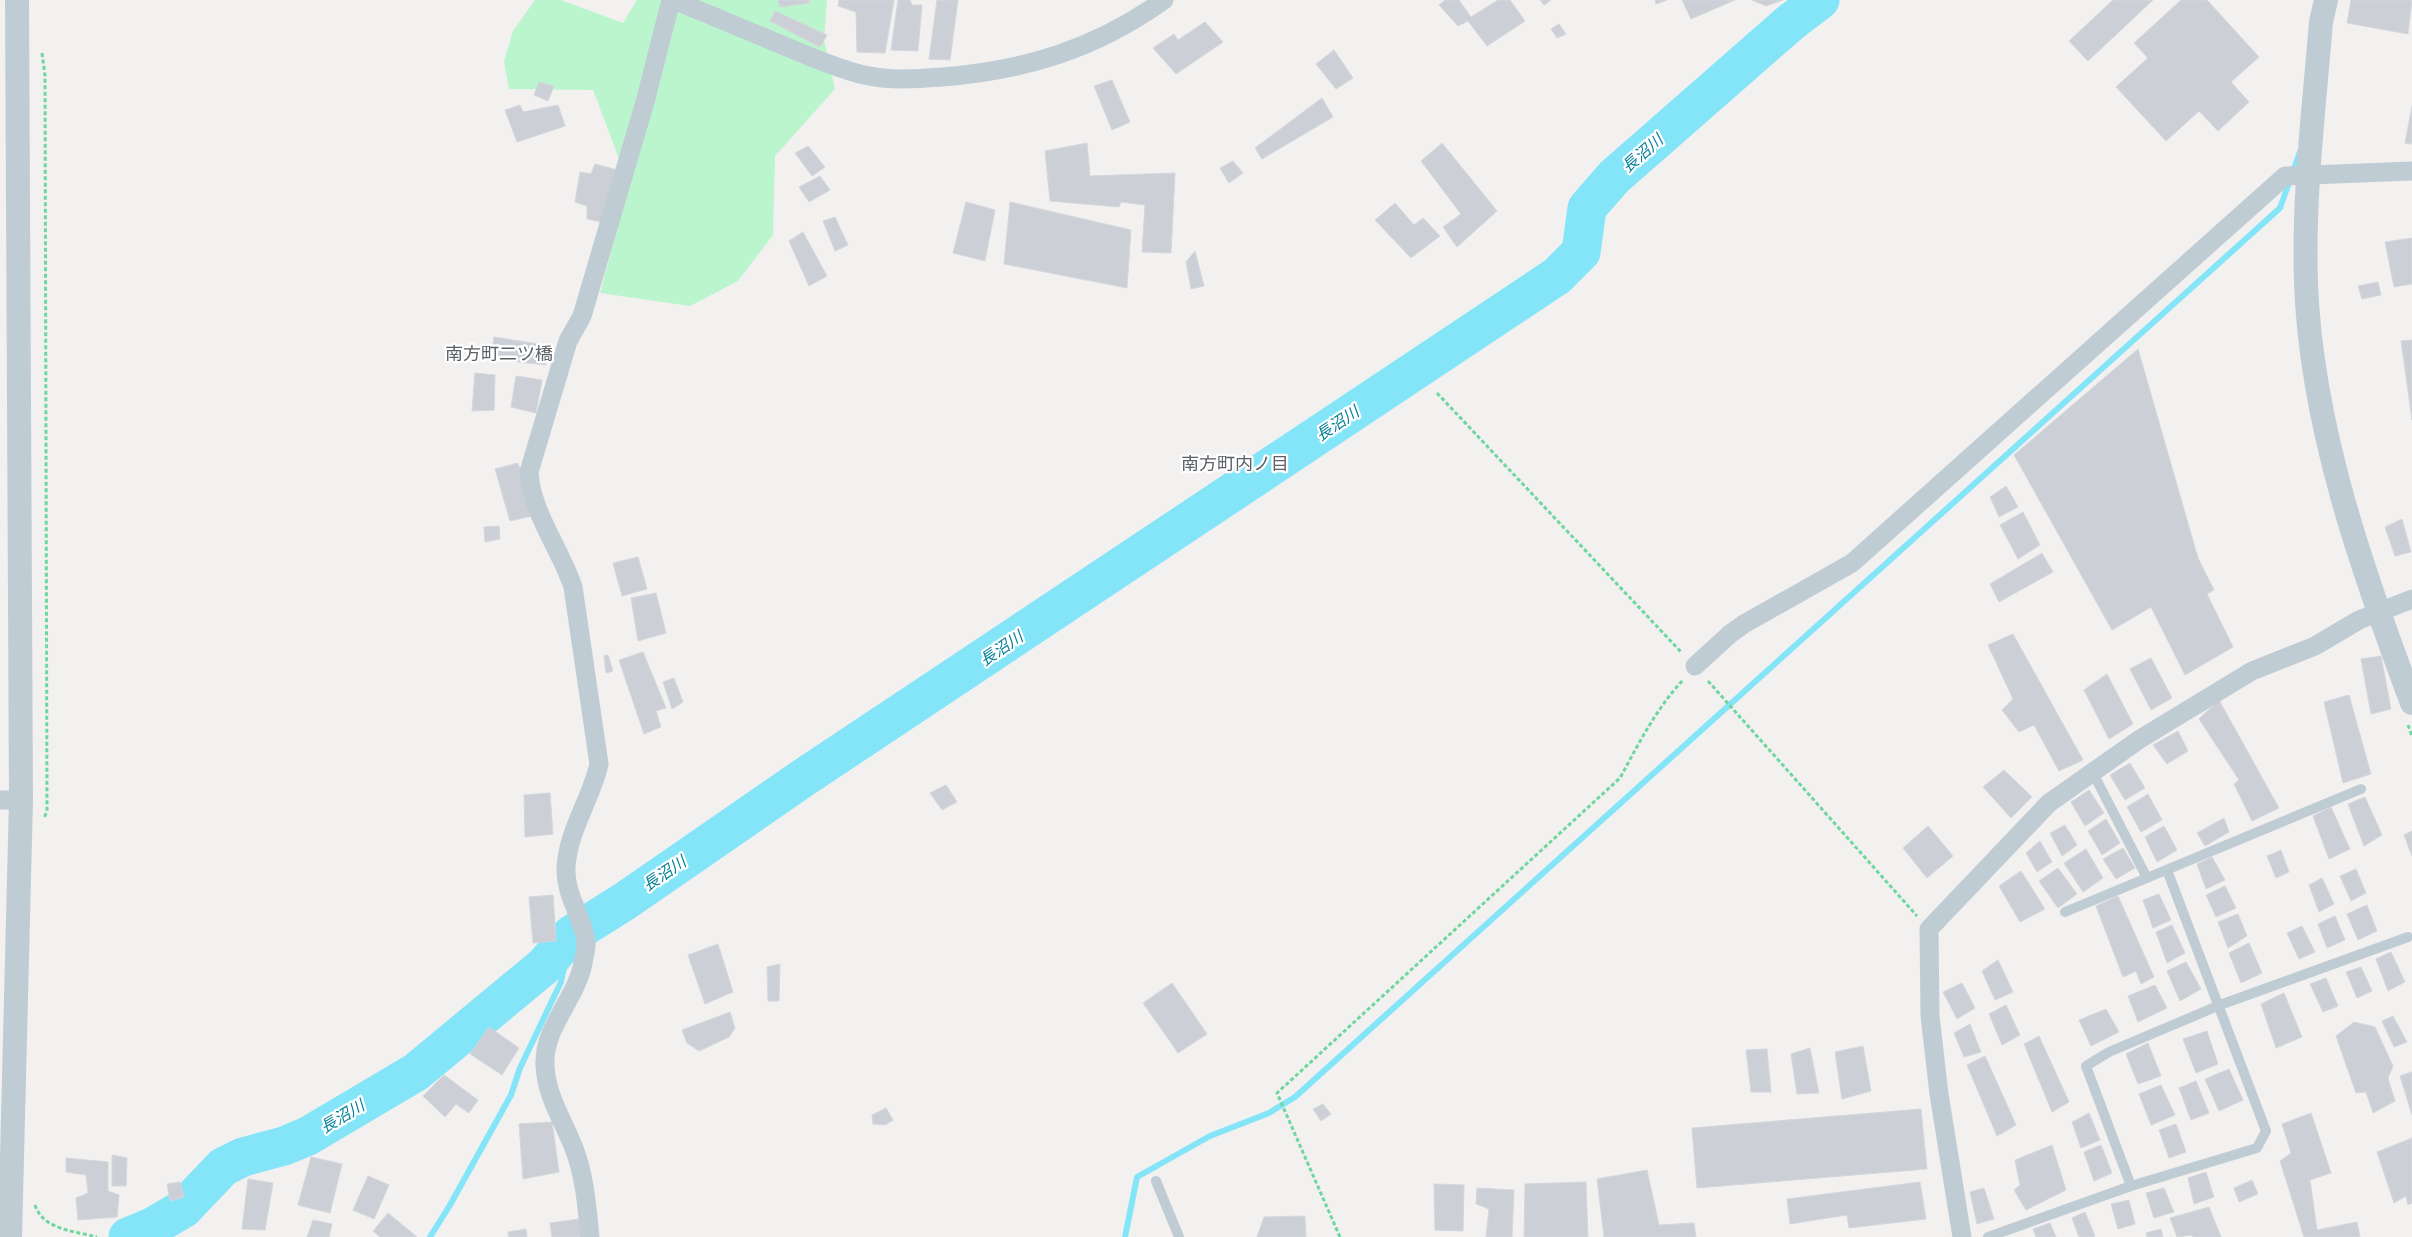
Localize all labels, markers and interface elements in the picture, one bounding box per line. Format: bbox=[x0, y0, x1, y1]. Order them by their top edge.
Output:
water label: 長沼川 bbox=[1617, 128, 1669, 178]
district label: 南方町二ツ橋 bbox=[445, 341, 553, 367]
water label: 長沼川 bbox=[1311, 399, 1365, 446]
district label: 南方町内ノ目 bbox=[1181, 451, 1289, 477]
water label: 長沼川 bbox=[975, 624, 1029, 671]
water label: 長沼川 bbox=[638, 849, 692, 896]
water label: 長沼川 bbox=[316, 1093, 370, 1139]

